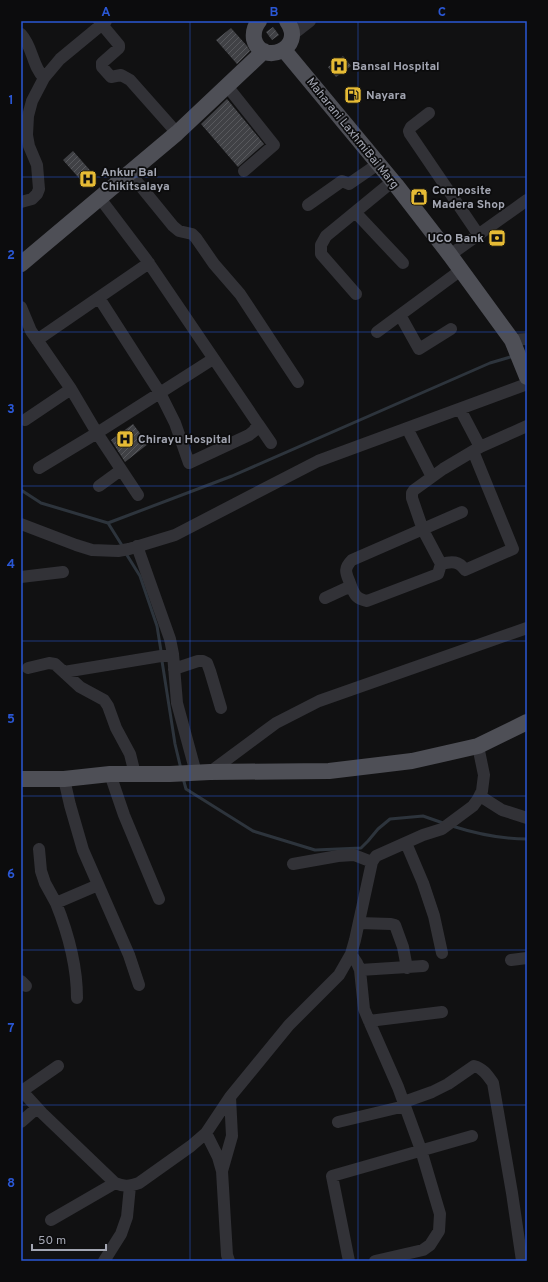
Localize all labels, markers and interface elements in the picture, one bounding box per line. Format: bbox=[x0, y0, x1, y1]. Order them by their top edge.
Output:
text: A bbox=[101, 5, 111, 21]
text: B bbox=[270, 5, 279, 21]
text: C bbox=[438, 5, 446, 21]
hospital icon: Bansal Hospital bbox=[329, 56, 349, 76]
place label: Bansal Hospital bbox=[352, 59, 440, 75]
street label: Maharani LaxhmiBai Marg bbox=[302, 75, 402, 193]
fuel station icon: Nayara bbox=[343, 85, 363, 105]
place label: Nayara bbox=[366, 88, 406, 104]
text: 1 bbox=[8, 93, 14, 109]
place label: Ankur Bal Chikitsalaya bbox=[101, 165, 170, 195]
hospital icon: Ankur Bal Chikitsalaya bbox=[78, 169, 98, 189]
place label: Composite Madera Shop bbox=[432, 183, 505, 213]
shop icon: Composite Madera Shop bbox=[409, 187, 429, 207]
bank icon: UCO Bank bbox=[487, 228, 507, 248]
place label: UCO Bank bbox=[427, 231, 484, 247]
text: 2 bbox=[7, 248, 15, 264]
text: 3 bbox=[7, 402, 15, 418]
hospital icon: Chirayu Hospital bbox=[115, 429, 135, 449]
place label: Chirayu Hospital bbox=[138, 432, 231, 448]
text: 4 bbox=[7, 557, 15, 573]
text: 5 bbox=[7, 712, 15, 728]
text: 6 bbox=[7, 867, 15, 883]
text: 7 bbox=[8, 1021, 15, 1037]
text: 8 bbox=[7, 1176, 15, 1192]
scale bar bbox=[32, 1226, 106, 1252]
text: 50 m bbox=[38, 1233, 66, 1249]

